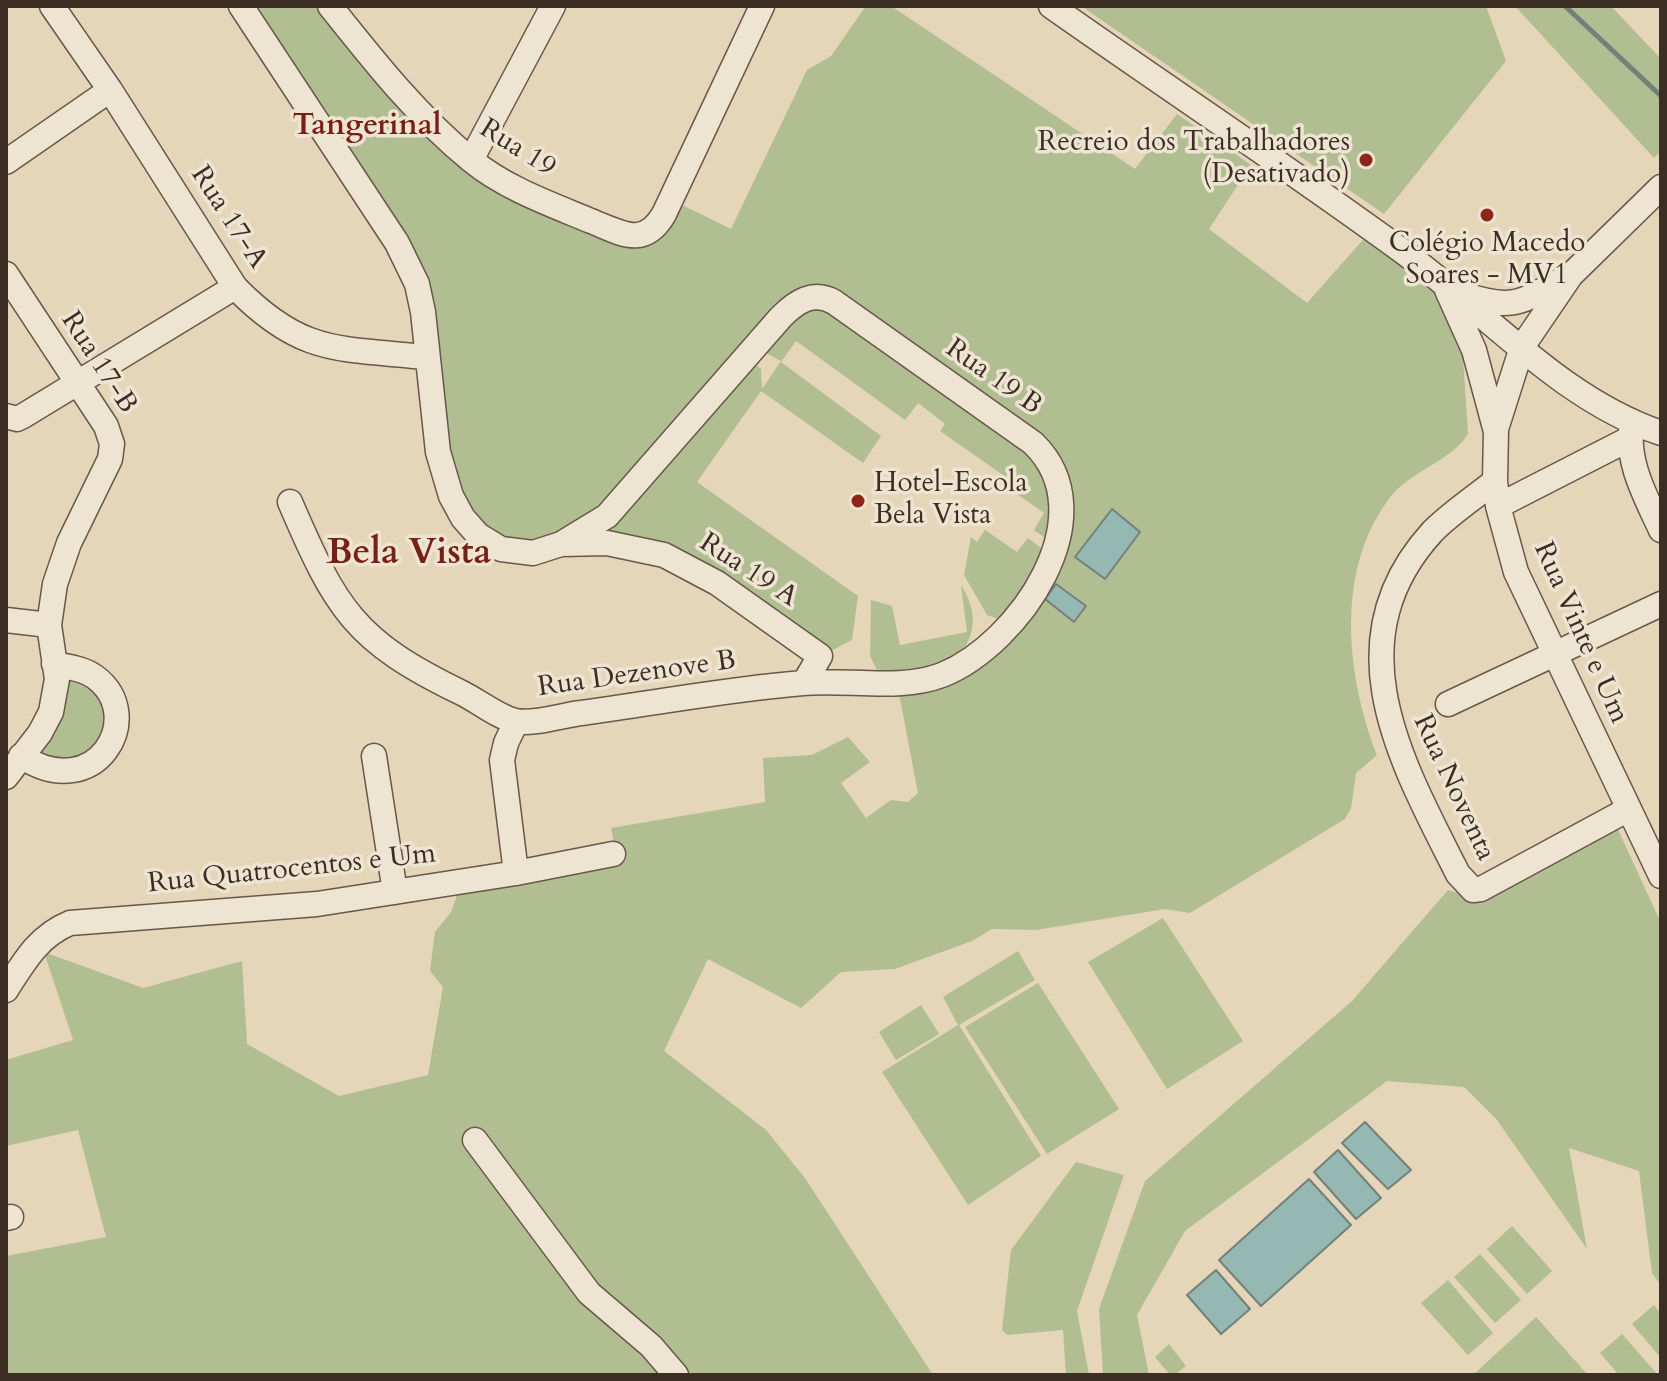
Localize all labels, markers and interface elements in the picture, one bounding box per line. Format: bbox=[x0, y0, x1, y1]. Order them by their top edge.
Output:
district label: Tangerinal bbox=[293, 109, 441, 145]
street label: Rua 19 bbox=[473, 113, 561, 185]
place label: Recreio dos Trabalhadores (Desativado) bbox=[1038, 127, 1350, 193]
marker: Recreio dos Trabalhadores (Desativado) bbox=[1357, 151, 1375, 169]
street label: Rua 17-A bbox=[182, 160, 274, 276]
marker: Colégio Macedo Soares - MV1 bbox=[1478, 206, 1496, 224]
place label: Colégio Macedo Soares - MV1 bbox=[1389, 228, 1585, 294]
street label: Rua 17-B bbox=[53, 306, 143, 420]
street label: Rua 19 B bbox=[938, 333, 1048, 423]
place label: Hotel-Escola Bela Vista bbox=[874, 468, 1027, 534]
marker: Hotel-Escola Bela Vista bbox=[849, 492, 867, 510]
street label: Rua 19 A bbox=[693, 527, 803, 615]
district label: Bela Vista bbox=[327, 533, 491, 577]
street label: Rua Vinte e Um bbox=[1525, 537, 1635, 729]
street label: Rua Dezenove B bbox=[536, 644, 738, 706]
street label: Rua Noventa bbox=[1405, 710, 1501, 866]
street label: Rua Quatrocentos e Um bbox=[146, 838, 438, 902]

